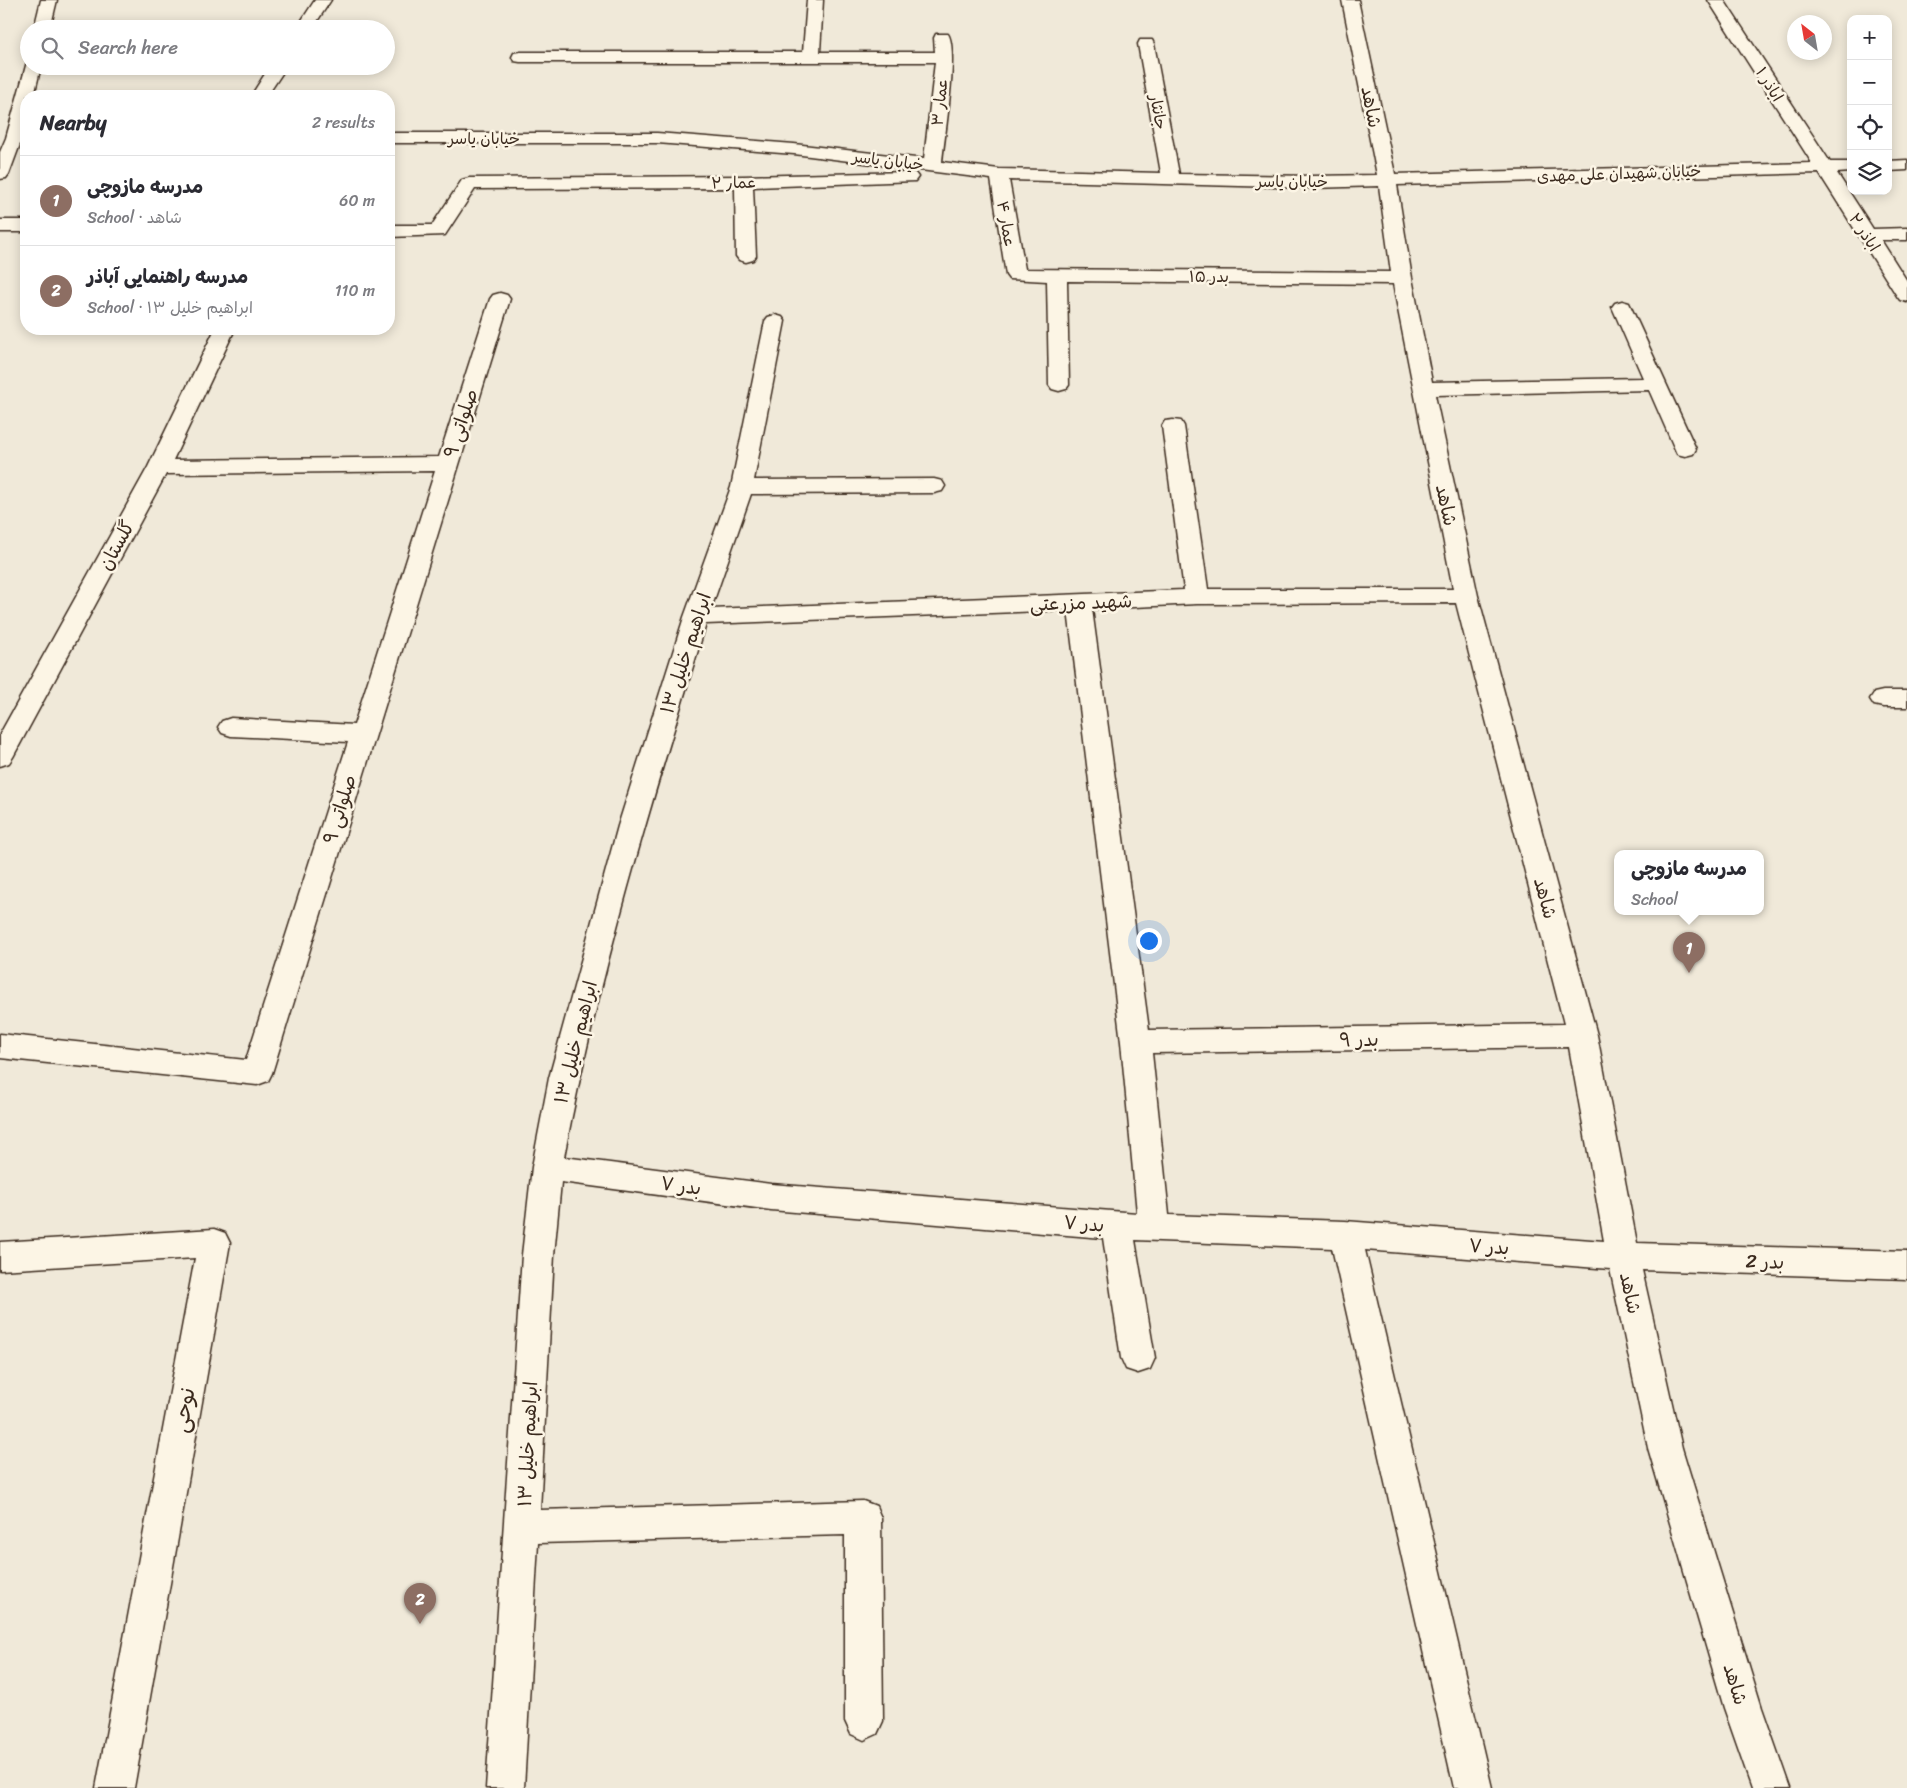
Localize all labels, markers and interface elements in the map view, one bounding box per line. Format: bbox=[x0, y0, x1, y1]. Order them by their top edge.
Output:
north arrow bbox=[1787, 15, 1832, 60]
map controls bbox=[1847, 15, 1892, 195]
button: + bbox=[1847, 15, 1892, 60]
search box bbox=[20, 20, 395, 75]
text: Search here bbox=[78, 31, 178, 64]
icon: search bbox=[38, 34, 66, 62]
button: − bbox=[1847, 60, 1892, 105]
street label: اباذر ۱ bbox=[1748, 61, 1792, 108]
street label: عمار ۳ bbox=[923, 77, 956, 127]
street label: شاهد bbox=[1351, 83, 1392, 131]
street label: جانثار bbox=[1141, 91, 1176, 132]
text: Nearby bbox=[40, 104, 106, 142]
button: locate bbox=[1847, 105, 1892, 150]
text: 2 results bbox=[312, 108, 375, 137]
street label: خیابان یاسر bbox=[446, 124, 520, 153]
street label: خیابان یاسر bbox=[849, 141, 925, 179]
button: layers bbox=[1847, 150, 1892, 195]
street label: خیابان شهیدان علی مهدی bbox=[1536, 156, 1702, 191]
street label: خیابان یاسر bbox=[1254, 167, 1328, 196]
street label: عمار ۲ bbox=[711, 168, 757, 197]
text: مدرسه مازوچی bbox=[87, 170, 203, 203]
text: 1 bbox=[53, 186, 59, 215]
text: 60 m bbox=[339, 186, 375, 215]
street label: عمار ۴ bbox=[988, 199, 1025, 250]
text: School · شاهد bbox=[87, 203, 182, 232]
street label: اباذر ۲ bbox=[1841, 207, 1888, 258]
text: مدرسه راهنمایی آباذر bbox=[87, 260, 248, 293]
street label: بدر ۱۵ bbox=[1189, 262, 1229, 291]
text: 2 bbox=[51, 276, 61, 305]
text: 110 m bbox=[335, 276, 375, 305]
text: School · ابراهیم خلیل ۱۳ bbox=[87, 293, 253, 322]
street label: صلواتی ۹ bbox=[434, 384, 487, 462]
street label: شاهد bbox=[1426, 481, 1467, 529]
street label: گلستان bbox=[89, 514, 144, 576]
street label: شهید مزرعتی bbox=[1029, 584, 1133, 621]
street label: ابراهیم خلیل ۱۳ bbox=[650, 588, 721, 718]
street label: صلواتی ۹ bbox=[313, 770, 366, 848]
popup bbox=[1614, 850, 1764, 915]
text: مدرسه مازوچی bbox=[1631, 852, 1747, 885]
street label: شاهد bbox=[1524, 874, 1567, 923]
text: School bbox=[1631, 885, 1678, 914]
your location bbox=[1136, 928, 1162, 954]
pin: 1 bbox=[1673, 932, 1705, 973]
street label: ابراهیم خلیل ۱۳ bbox=[544, 977, 607, 1107]
street label: بدر ۹ bbox=[1339, 1023, 1379, 1056]
street label: بدر ۷ bbox=[658, 1166, 703, 1205]
street label: بدر ۷ bbox=[1062, 1205, 1106, 1242]
street label: بدر ۷ bbox=[1467, 1229, 1510, 1264]
street label: بدر 2 bbox=[1745, 1244, 1785, 1279]
street label: شاهد bbox=[1610, 1269, 1651, 1317]
street label: ابراهیم خلیل ۱۳ bbox=[508, 1380, 547, 1508]
street label: نوحی bbox=[160, 1384, 207, 1436]
pin: 2 bbox=[404, 1583, 436, 1624]
street label: شاهد bbox=[1714, 1659, 1757, 1709]

